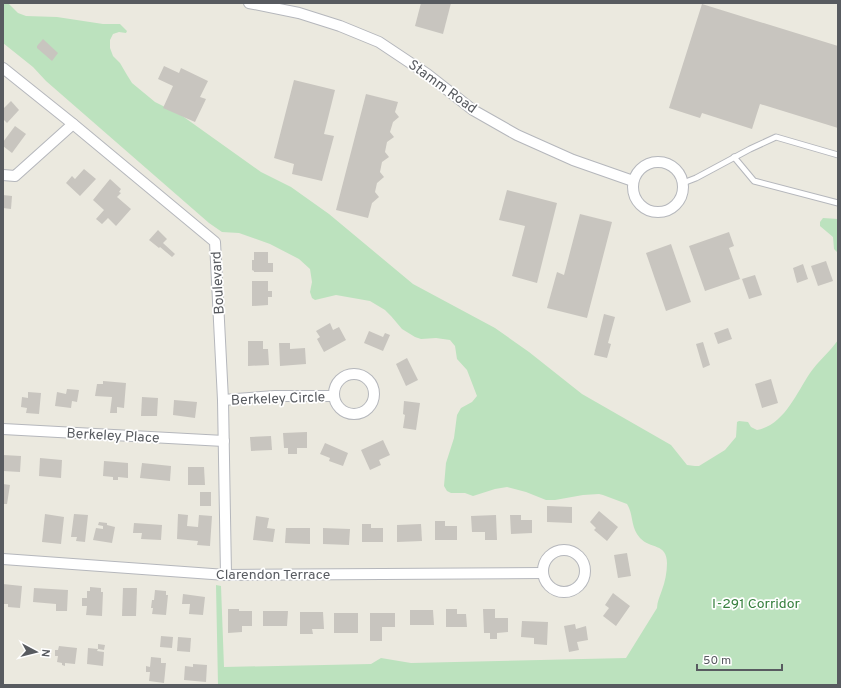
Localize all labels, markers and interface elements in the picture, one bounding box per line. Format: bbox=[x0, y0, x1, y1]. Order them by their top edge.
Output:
street label: Stamm Road bbox=[405, 57, 480, 118]
street label: Boulevard bbox=[208, 251, 229, 315]
street label: Berkeley Circle bbox=[231, 389, 326, 410]
street label: Berkeley Place bbox=[66, 426, 160, 447]
street label: Clarendon Terrace bbox=[216, 567, 330, 584]
park label: I-291 Corridor bbox=[712, 596, 800, 613]
north arrow bbox=[16, 632, 56, 672]
scale bar bbox=[697, 646, 782, 672]
text: N bbox=[38, 648, 52, 658]
text: 50 m bbox=[703, 653, 731, 669]

